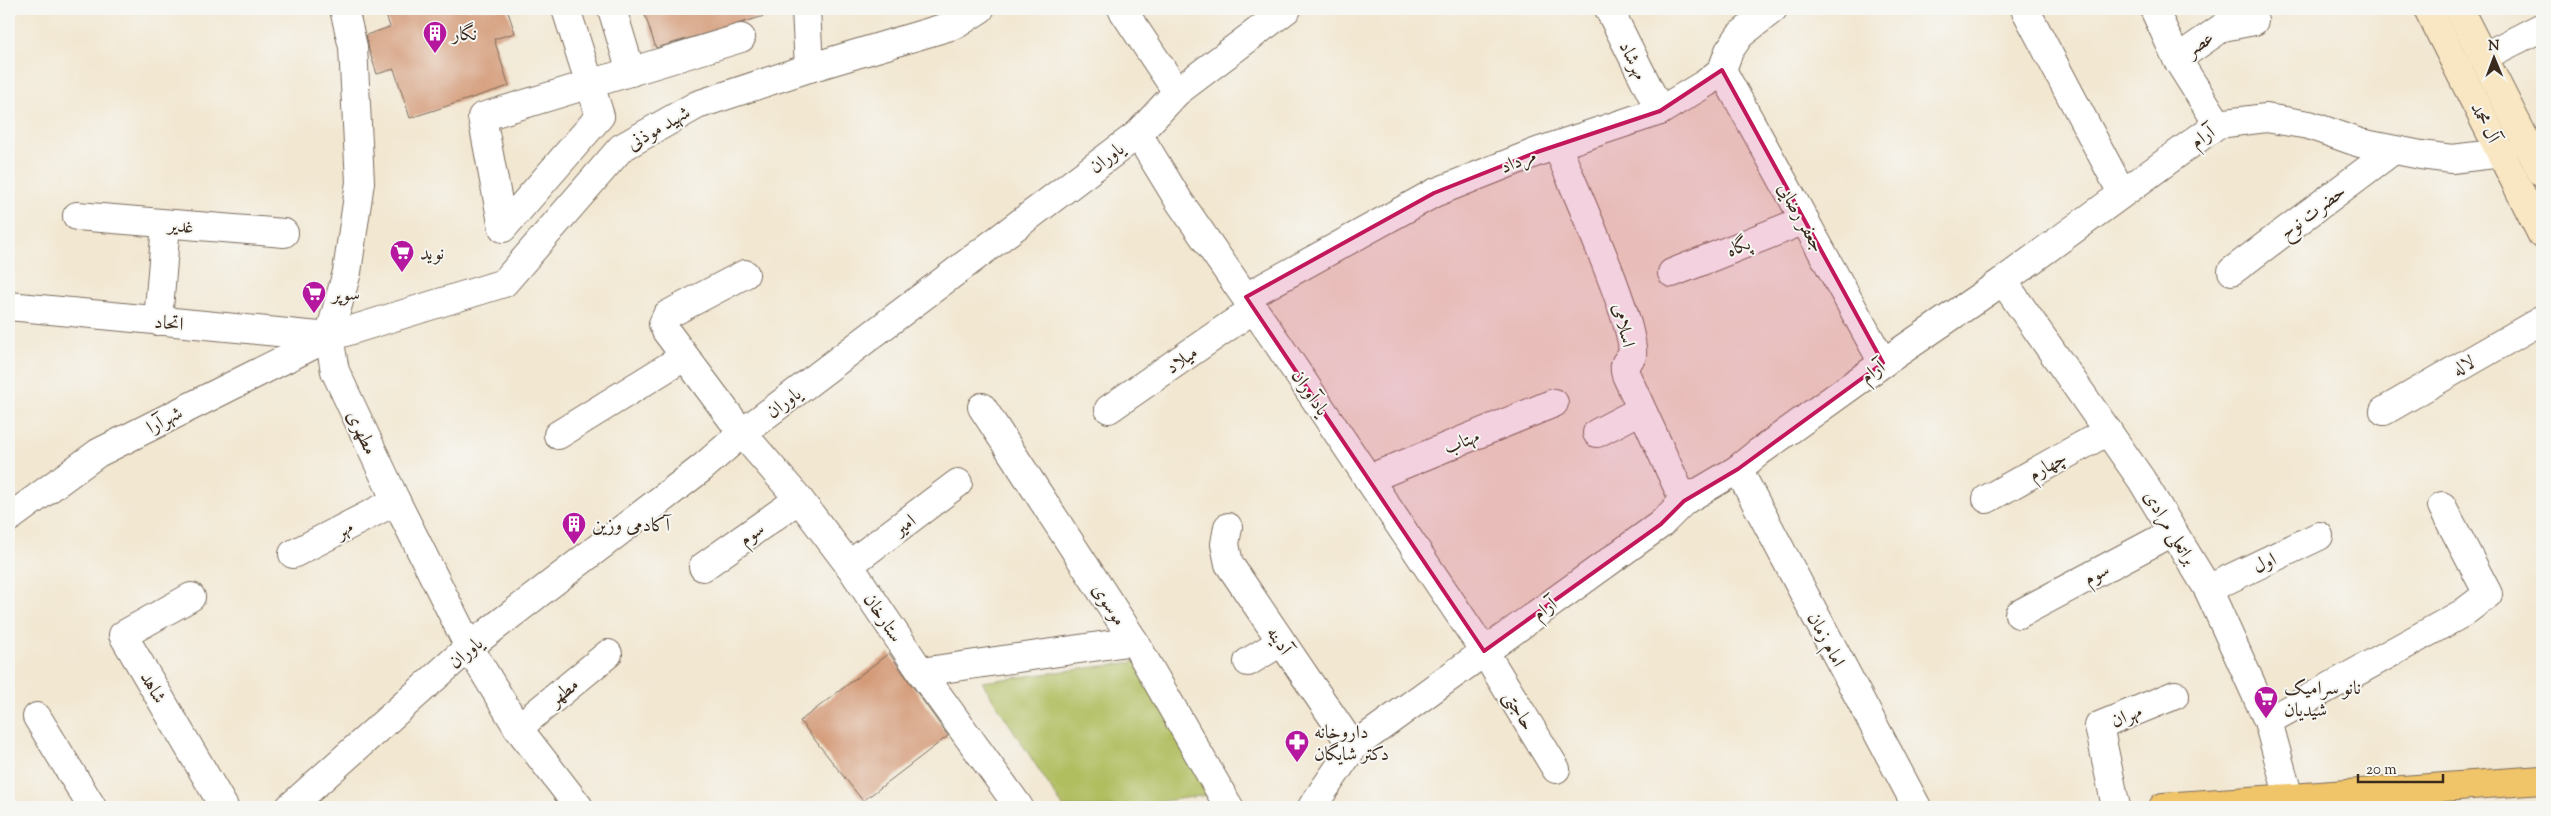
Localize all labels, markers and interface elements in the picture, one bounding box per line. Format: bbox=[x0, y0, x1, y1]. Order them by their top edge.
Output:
building icon: نگار bbox=[422, 20, 448, 54]
place label: نگار bbox=[450, 21, 477, 49]
street label: عصر bbox=[2179, 26, 2220, 66]
north arrow bbox=[2468, 32, 2518, 82]
street label: مهرشاد bbox=[1611, 37, 1653, 85]
text: N bbox=[2488, 37, 2500, 57]
street label: آل محمد bbox=[2462, 98, 2506, 150]
street label: شهید موذنی bbox=[622, 100, 696, 158]
street label: آرام bbox=[2186, 119, 2223, 157]
street label: یاوران bbox=[1084, 136, 1132, 181]
street label: مرداد bbox=[1497, 143, 1541, 182]
street label: جعفر رضایی bbox=[1770, 178, 1830, 258]
street label: حضرت نوح bbox=[2275, 179, 2354, 249]
street label: غدیر bbox=[165, 213, 195, 242]
street label: پگاه bbox=[1722, 230, 1757, 265]
supermarket icon: نوید bbox=[389, 239, 415, 273]
place label: نوید bbox=[420, 241, 444, 268]
supermarket icon: سوپر bbox=[301, 280, 327, 314]
place label: سوپر bbox=[330, 282, 360, 309]
street label: اسلامی bbox=[1604, 301, 1641, 350]
street label: اتحاد bbox=[153, 310, 185, 339]
street label: میلاد bbox=[1161, 340, 1204, 382]
street label: لاله bbox=[2448, 350, 2481, 384]
street label: آرام bbox=[1856, 354, 1893, 392]
street label: یادآوران bbox=[1284, 365, 1335, 423]
street label: یاوران bbox=[761, 381, 809, 426]
street label: شهرآرا bbox=[142, 400, 188, 442]
street label: مطهری bbox=[339, 406, 383, 460]
street label: مهتاب bbox=[1440, 424, 1484, 463]
street label: چهارم bbox=[2024, 445, 2073, 490]
street label: براتعلی مرادی bbox=[2136, 486, 2202, 571]
street label: امیر bbox=[887, 509, 922, 545]
building icon: آکادمی وزین bbox=[561, 511, 587, 545]
place label: آکادمی وزین bbox=[592, 513, 672, 540]
street label: مهر bbox=[330, 514, 359, 547]
street label: سوم bbox=[734, 517, 771, 554]
street label: اول bbox=[2249, 547, 2281, 581]
street label: سوم bbox=[2079, 557, 2115, 594]
street label: موسوی bbox=[1084, 579, 1132, 632]
street label: ستارخان bbox=[856, 588, 908, 648]
street label: آرام bbox=[1528, 591, 1565, 629]
street label: امام زمان bbox=[1798, 608, 1850, 673]
street label: آدینه bbox=[1259, 622, 1298, 662]
street label: یاوران bbox=[443, 630, 491, 677]
street label: شاهد bbox=[132, 667, 172, 709]
street label: مطهر bbox=[542, 672, 585, 715]
place label: نانو سرامیک شیدیان bbox=[2284, 676, 2361, 725]
supermarket icon: نانو سرامیک شیدیان bbox=[2253, 685, 2279, 719]
street label: حاجتی bbox=[1495, 686, 1540, 736]
street label: مهران bbox=[2107, 699, 2147, 736]
place label: داروخانه دکتر شایگان bbox=[1314, 720, 1389, 769]
pharmacy icon: داروخانه دکتر شایگان bbox=[1284, 729, 1310, 763]
scale bar bbox=[2358, 751, 2444, 783]
text: 20 m bbox=[2366, 760, 2397, 781]

